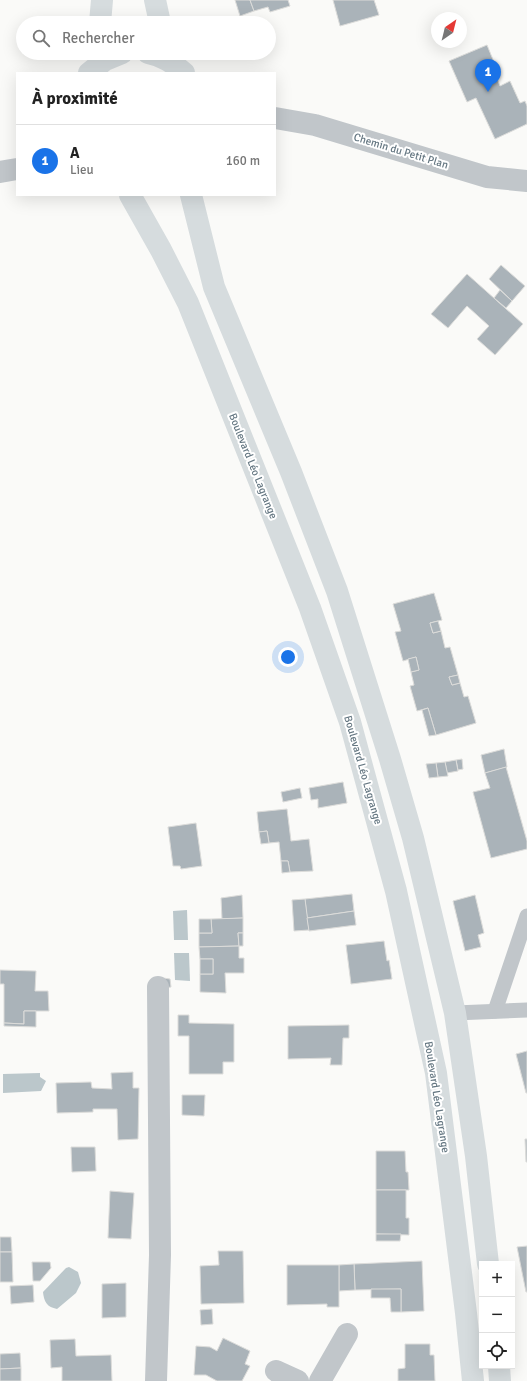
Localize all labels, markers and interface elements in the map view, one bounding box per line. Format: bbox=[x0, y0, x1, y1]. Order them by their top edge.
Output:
north arrow bbox=[431, 12, 467, 48]
search box bbox=[16, 16, 276, 60]
icon: search bbox=[30, 27, 52, 49]
text: Rechercher bbox=[62, 29, 135, 47]
pin: 1 bbox=[475, 59, 501, 92]
text: À proximité bbox=[32, 88, 118, 109]
street label: Chemin du Petit Plan bbox=[352, 130, 450, 172]
text: A bbox=[70, 144, 80, 162]
text: 1 bbox=[41, 153, 49, 169]
text: 160 m bbox=[226, 153, 260, 169]
text: Lieu bbox=[70, 162, 94, 178]
street label: Boulevard Léo Lagrange bbox=[226, 411, 280, 521]
your location bbox=[278, 647, 298, 667]
street label: Boulevard Léo Lagrange bbox=[341, 714, 385, 826]
street label: Boulevard Léo Lagrange bbox=[422, 1040, 452, 1154]
map controls bbox=[479, 1261, 515, 1369]
button: + bbox=[479, 1261, 515, 1297]
button: − bbox=[479, 1297, 515, 1333]
button: locate bbox=[479, 1333, 515, 1369]

